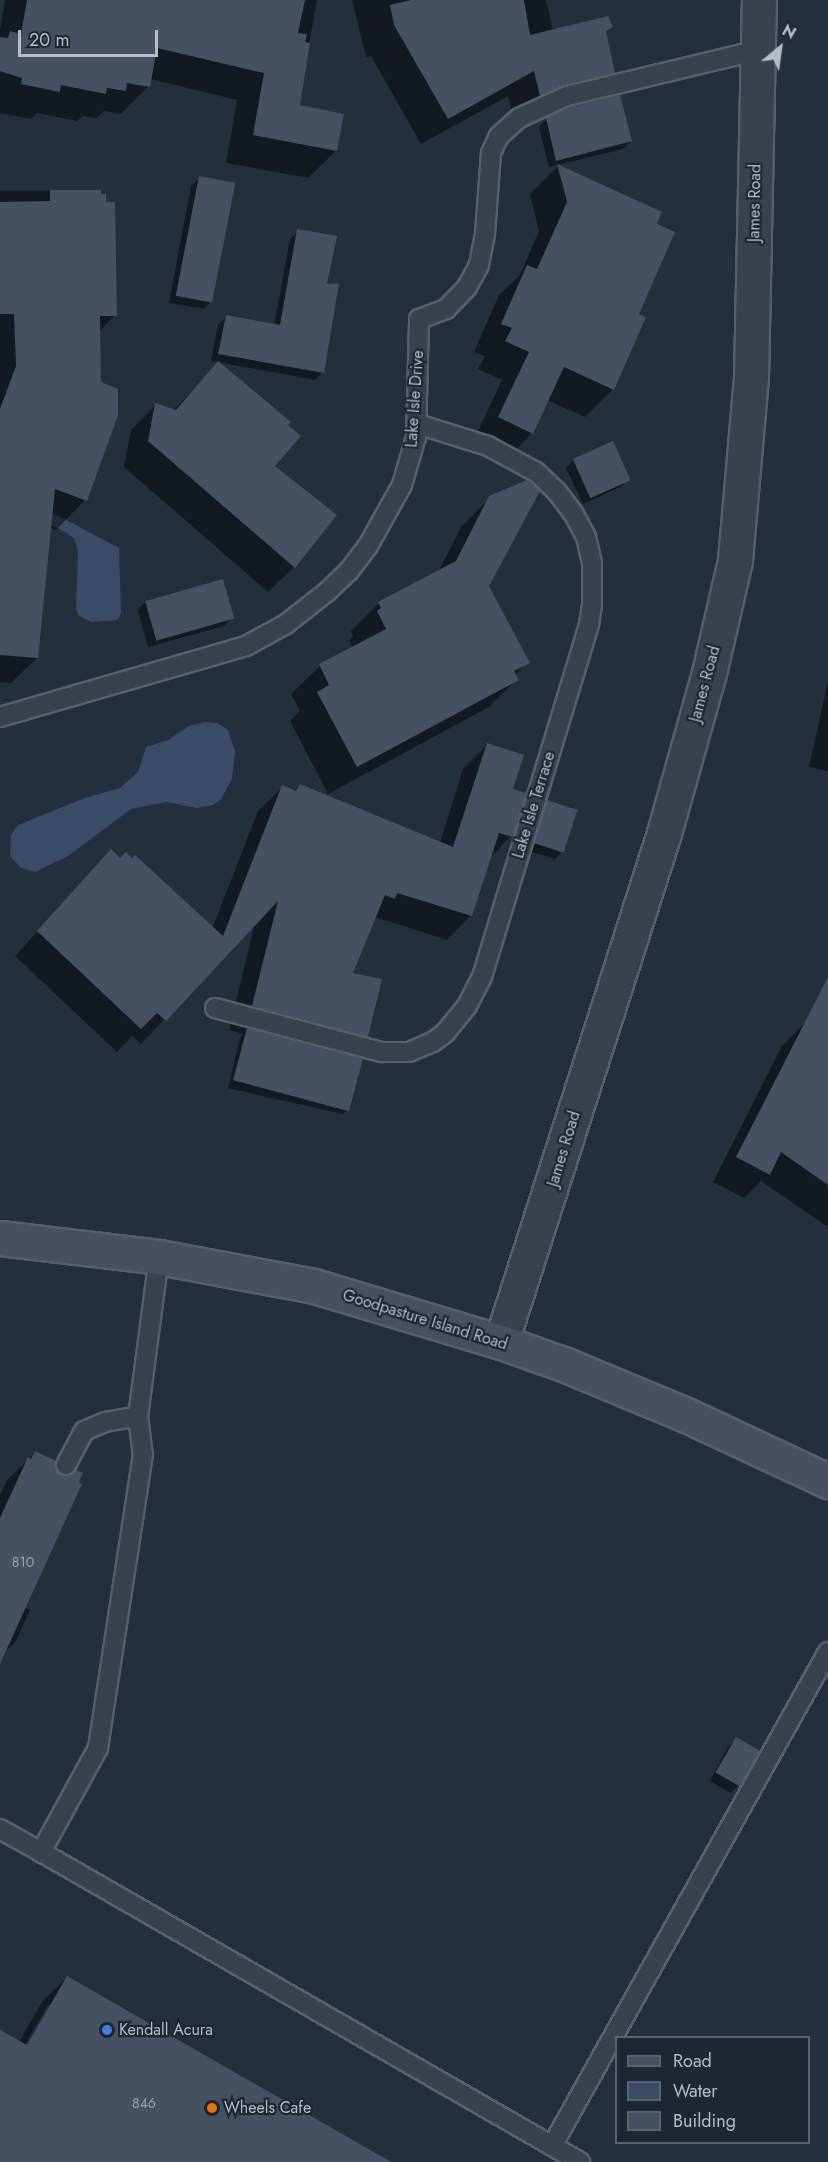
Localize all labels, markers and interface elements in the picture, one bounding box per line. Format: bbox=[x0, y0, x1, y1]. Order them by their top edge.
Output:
scale bar bbox=[21, 18, 160, 56]
north arrow bbox=[750, 18, 810, 78]
text: N bbox=[778, 19, 800, 45]
text: 20 m bbox=[29, 27, 69, 53]
street label: James Road bbox=[745, 164, 765, 242]
street label: Lake Isle Drive bbox=[402, 350, 428, 448]
street label: James Road bbox=[686, 644, 724, 724]
street label: Lake Isle Terrace bbox=[509, 749, 559, 861]
street label: James Road bbox=[543, 1109, 585, 1189]
street label: Goodpasture Island Road bbox=[340, 1286, 510, 1354]
house number: 810 bbox=[12, 1554, 34, 1570]
place label: Kendall Acura bbox=[119, 2020, 213, 2040]
marker: Kendall Acura bbox=[100, 2023, 114, 2037]
legend bbox=[615, 2036, 810, 2144]
text: Road bbox=[673, 2048, 712, 2074]
text: Water bbox=[673, 2078, 717, 2104]
house number: 846 bbox=[132, 2095, 156, 2111]
place label: Wheels Cafe bbox=[224, 2098, 311, 2118]
marker: Wheels Cafe bbox=[205, 2101, 219, 2115]
text: Building bbox=[673, 2108, 736, 2134]

